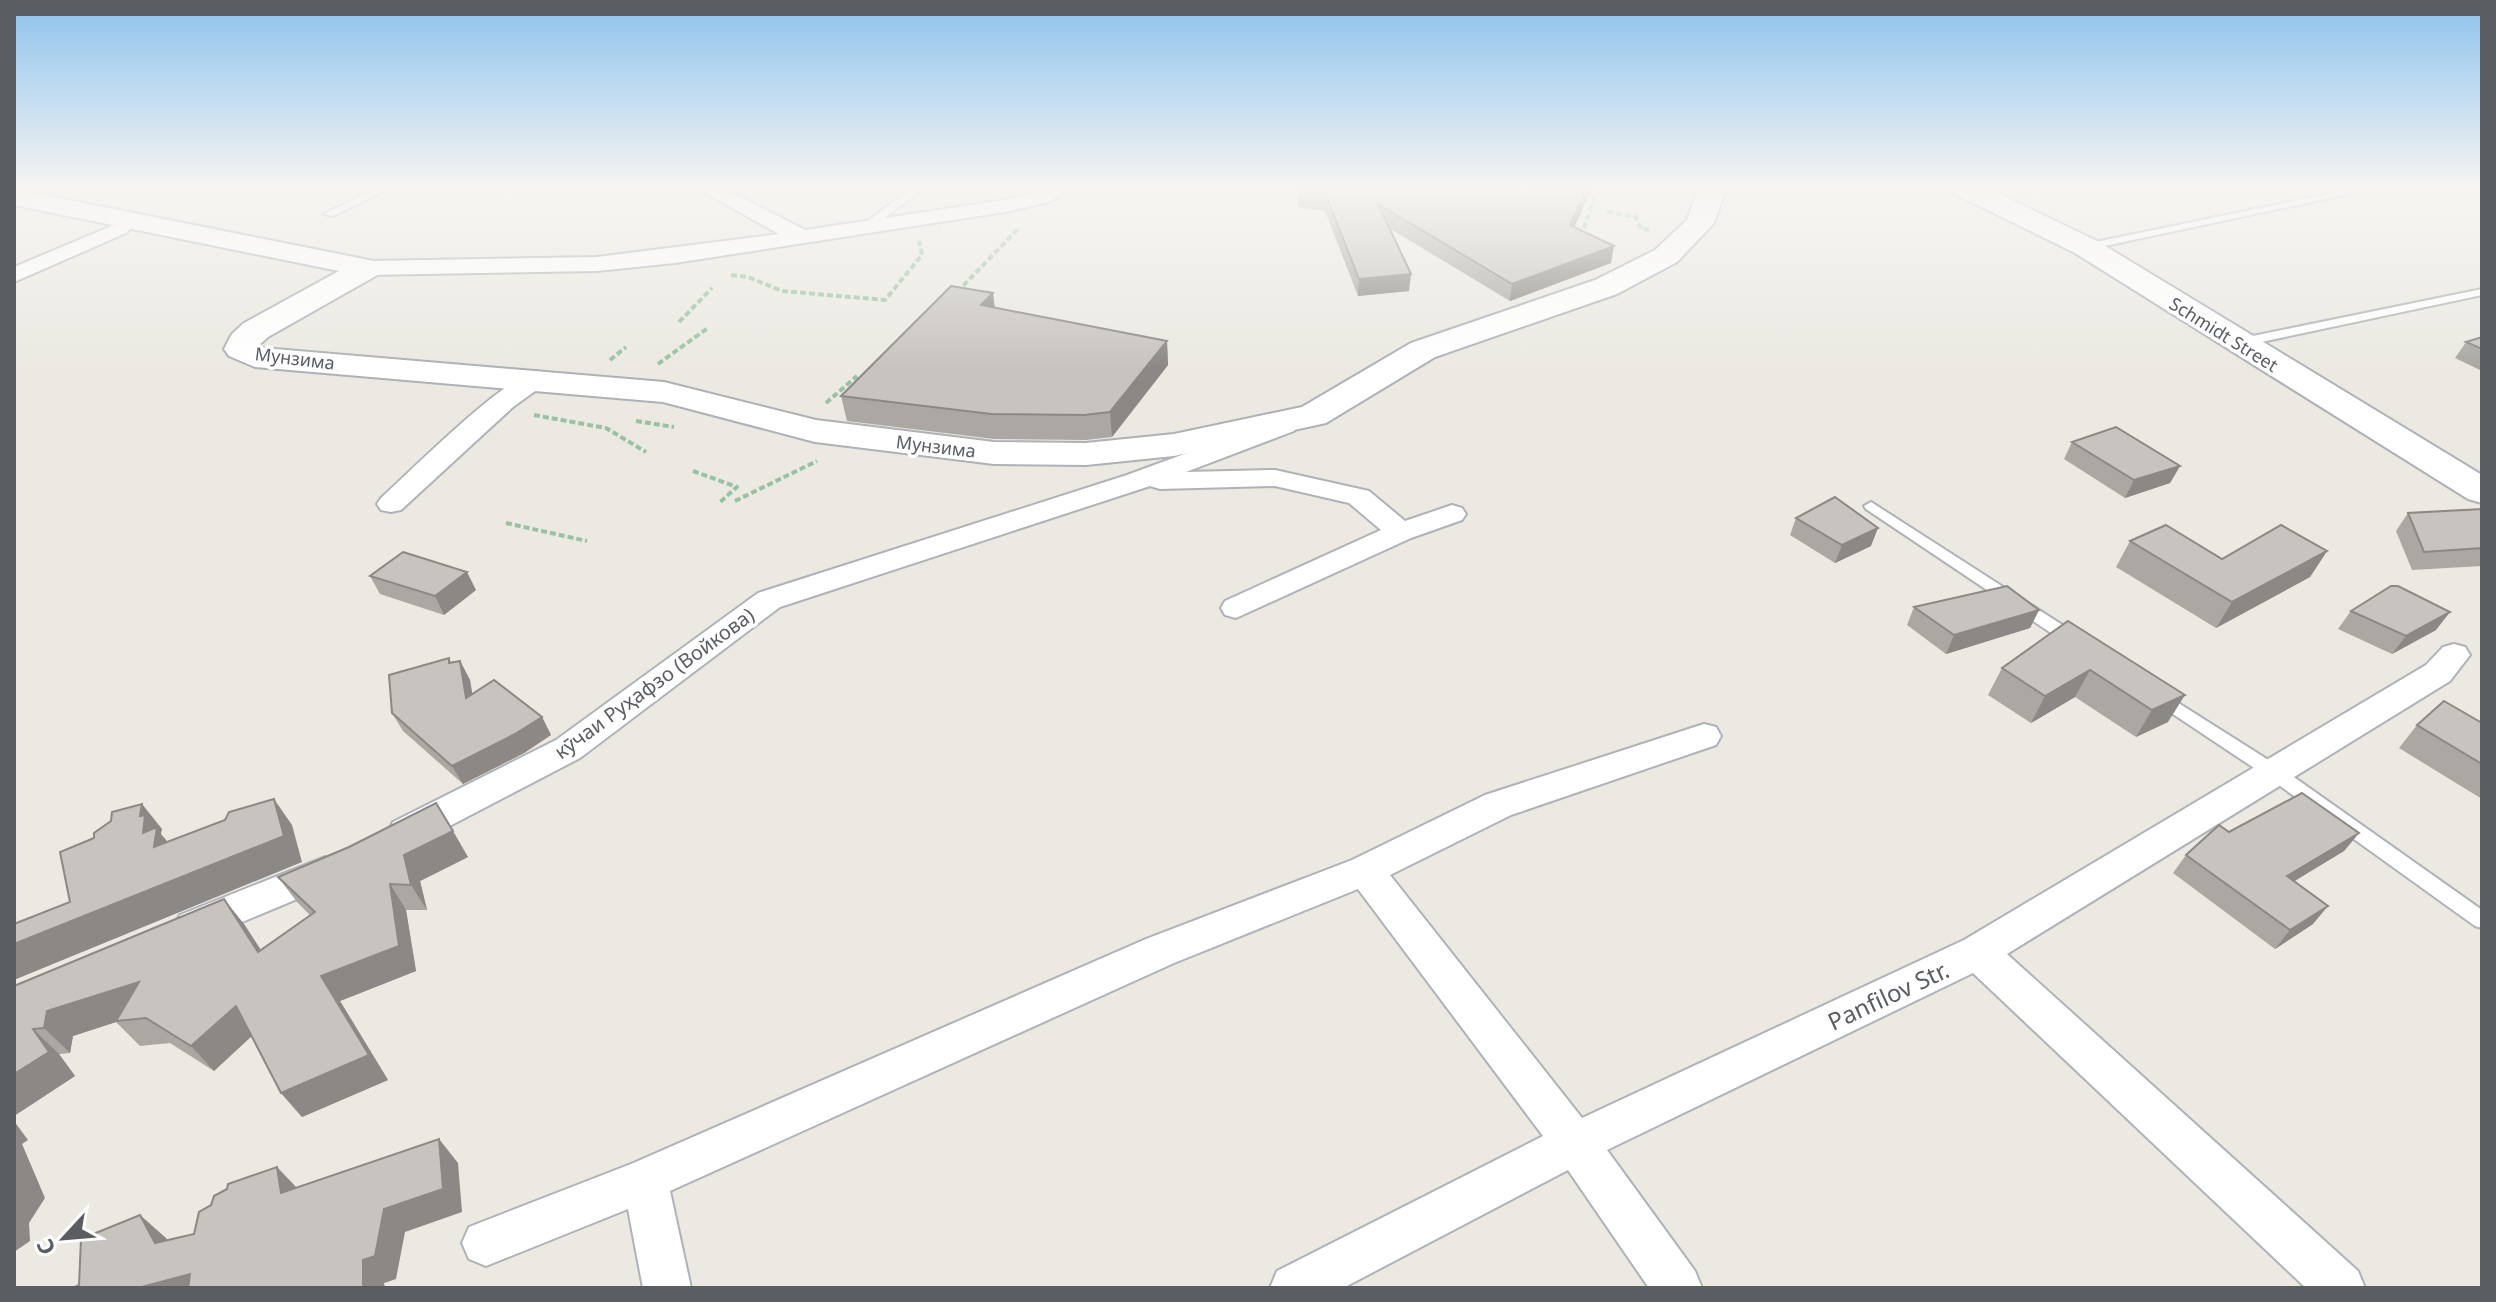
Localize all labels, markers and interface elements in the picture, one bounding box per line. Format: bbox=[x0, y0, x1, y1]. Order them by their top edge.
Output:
street label: Schmidt Street bbox=[2165, 291, 2283, 377]
street label: Мунзима bbox=[254, 341, 336, 375]
street label: Мунзима bbox=[895, 429, 977, 463]
street label: кӯчаи Руҳафзо (Войкова) bbox=[549, 601, 759, 765]
street label: Panfilov Str. bbox=[1822, 953, 1954, 1037]
north arrow bbox=[24, 1198, 104, 1278]
text: С bbox=[29, 1234, 62, 1260]

